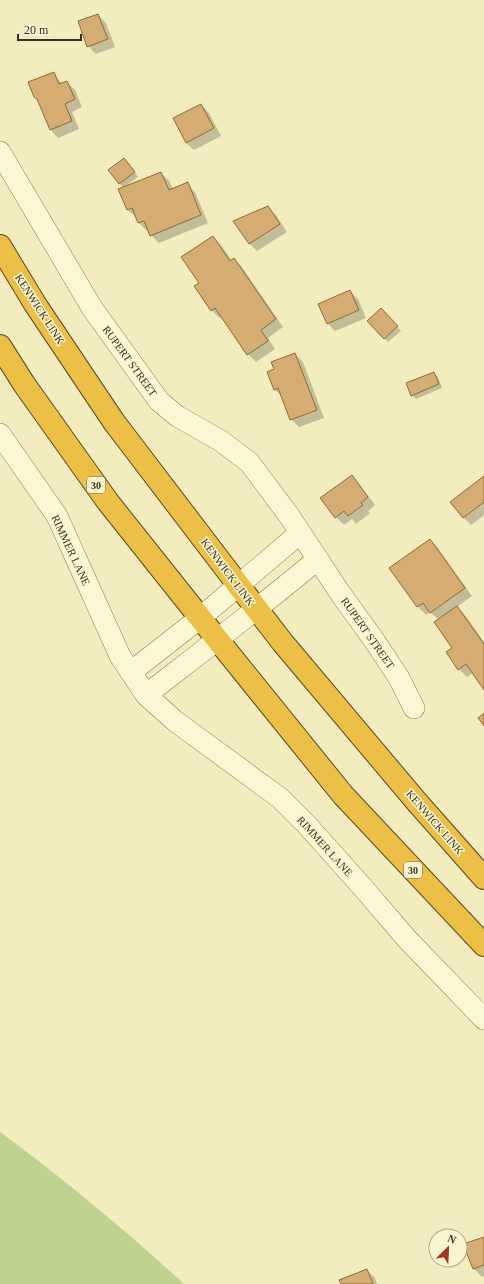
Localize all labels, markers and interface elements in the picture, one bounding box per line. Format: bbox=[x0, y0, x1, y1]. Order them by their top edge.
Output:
scale bar bbox=[18, 16, 81, 42]
text: 20 m bbox=[24, 23, 49, 37]
street label: KENWICK LINK bbox=[13, 272, 67, 346]
street label: RUPERT STREET bbox=[100, 323, 160, 399]
road number: 30 bbox=[87, 477, 105, 493]
street label: RIMMER LANE bbox=[49, 513, 93, 588]
street label: KENWICK LINK bbox=[199, 536, 257, 608]
street label: RUPERT STREET bbox=[339, 595, 397, 671]
street label: KENWICK LINK bbox=[404, 788, 466, 857]
street label: RIMMER LANE bbox=[295, 813, 355, 879]
road number: 30 bbox=[404, 862, 422, 878]
north arrow bbox=[428, 1228, 468, 1268]
text: N bbox=[446, 1232, 458, 1246]

